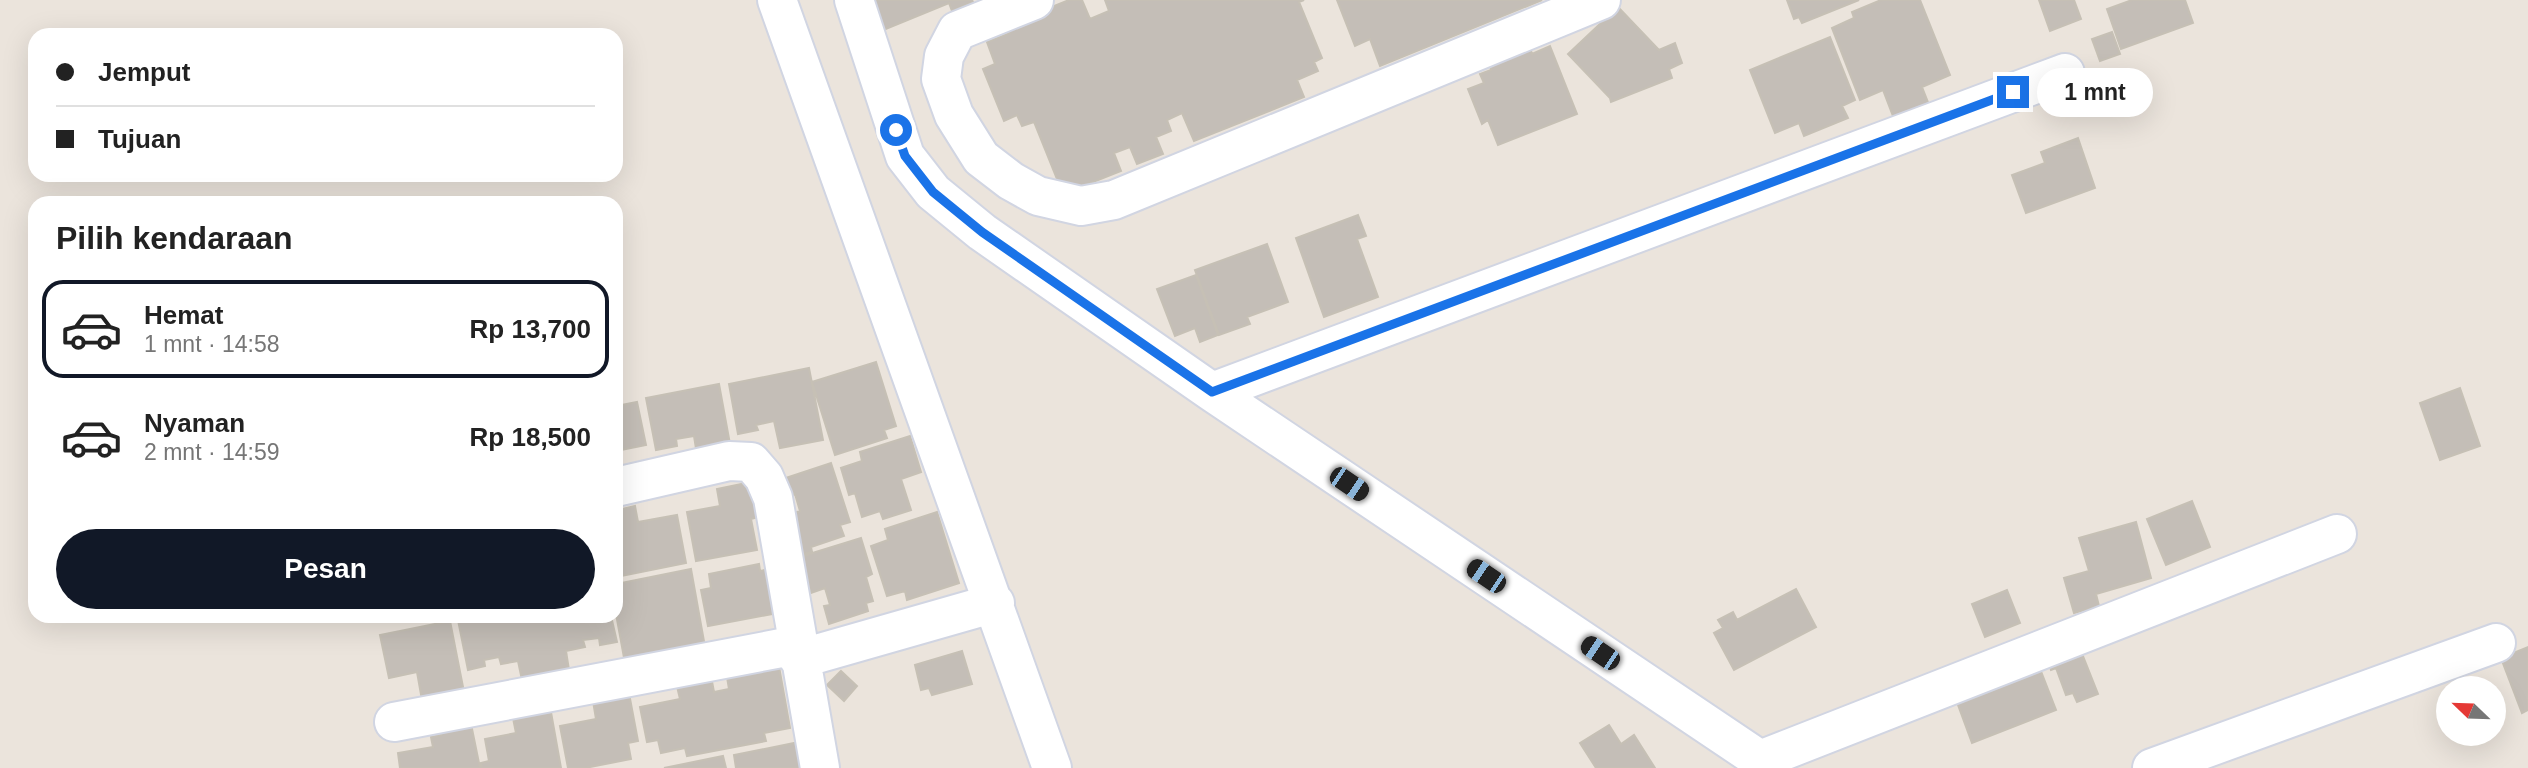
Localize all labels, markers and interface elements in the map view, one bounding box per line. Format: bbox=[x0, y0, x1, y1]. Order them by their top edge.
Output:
text: Jemput bbox=[98, 57, 190, 87]
callout: 1 mnt bbox=[2038, 68, 2153, 116]
route end bbox=[1997, 76, 2029, 108]
text: 1 mnt bbox=[2064, 79, 2126, 105]
route start bbox=[880, 114, 912, 146]
text: Tujuan bbox=[98, 124, 181, 154]
text: Pilih kendaraan bbox=[56, 220, 293, 256]
icon: car bbox=[60, 298, 123, 361]
text: Hemat bbox=[144, 300, 223, 330]
text: Rp 13,700 bbox=[470, 314, 591, 344]
text: 1 mnt · 14:58 bbox=[144, 331, 280, 357]
icon: car bbox=[60, 406, 123, 469]
text: Nyaman bbox=[144, 408, 245, 438]
text: Rp 18,500 bbox=[470, 422, 591, 452]
text: 2 mnt · 14:59 bbox=[144, 439, 280, 465]
car bbox=[1326, 464, 1373, 504]
button: Pesan bbox=[56, 529, 595, 609]
car bbox=[1463, 556, 1510, 596]
car bbox=[1577, 633, 1624, 673]
north arrow bbox=[2436, 676, 2506, 746]
map controls bbox=[2436, 676, 2506, 746]

